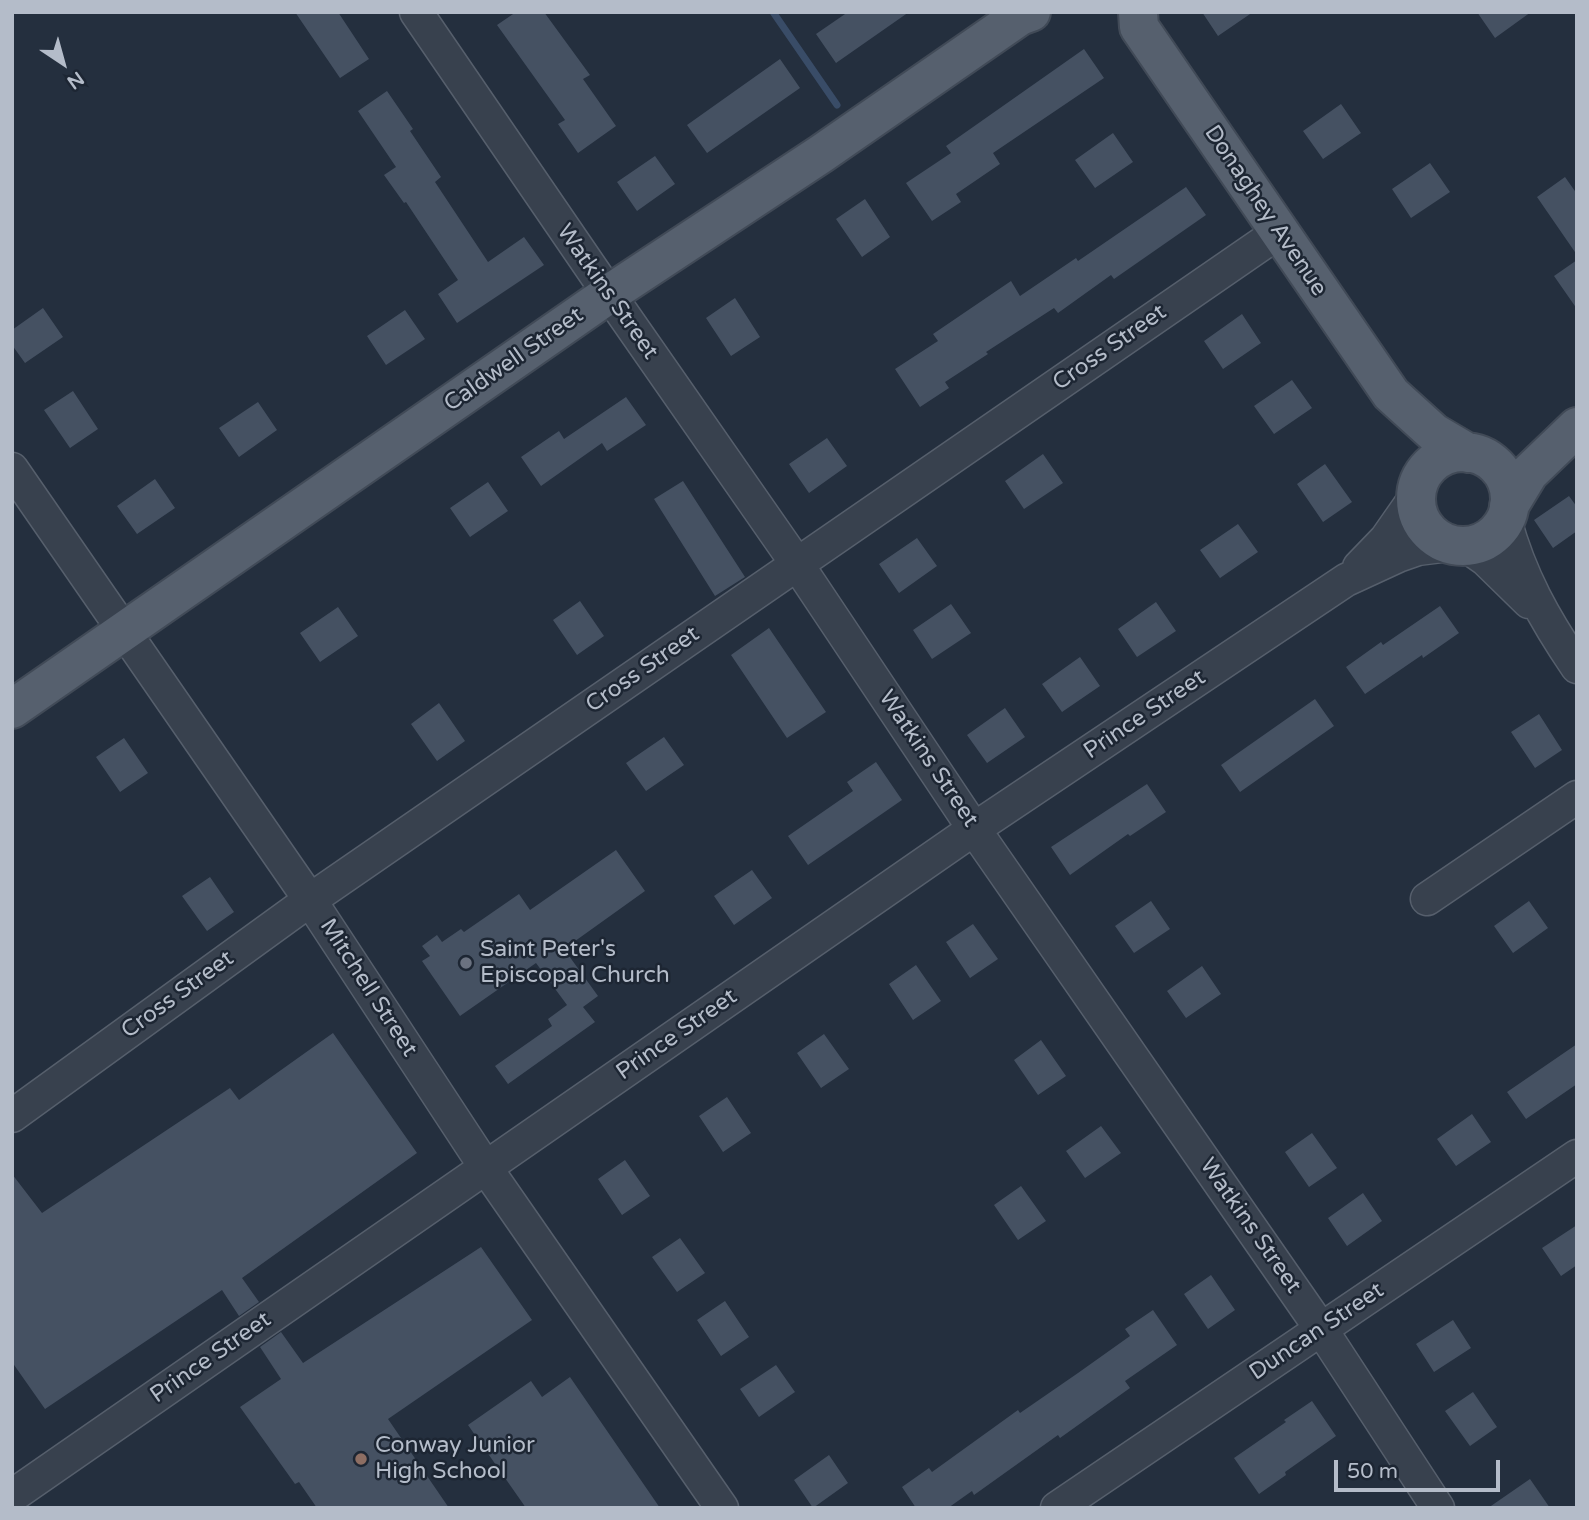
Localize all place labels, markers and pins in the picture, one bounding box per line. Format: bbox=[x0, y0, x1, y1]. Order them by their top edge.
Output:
place label: Saint Peter's Episcopal Church bbox=[480, 936, 670, 990]
marker: Saint Peter's Episcopal Church bbox=[458, 955, 474, 971]
place label: Conway Junior High School bbox=[375, 1432, 535, 1486]
marker: Conway Junior High School bbox=[353, 1451, 369, 1467]

